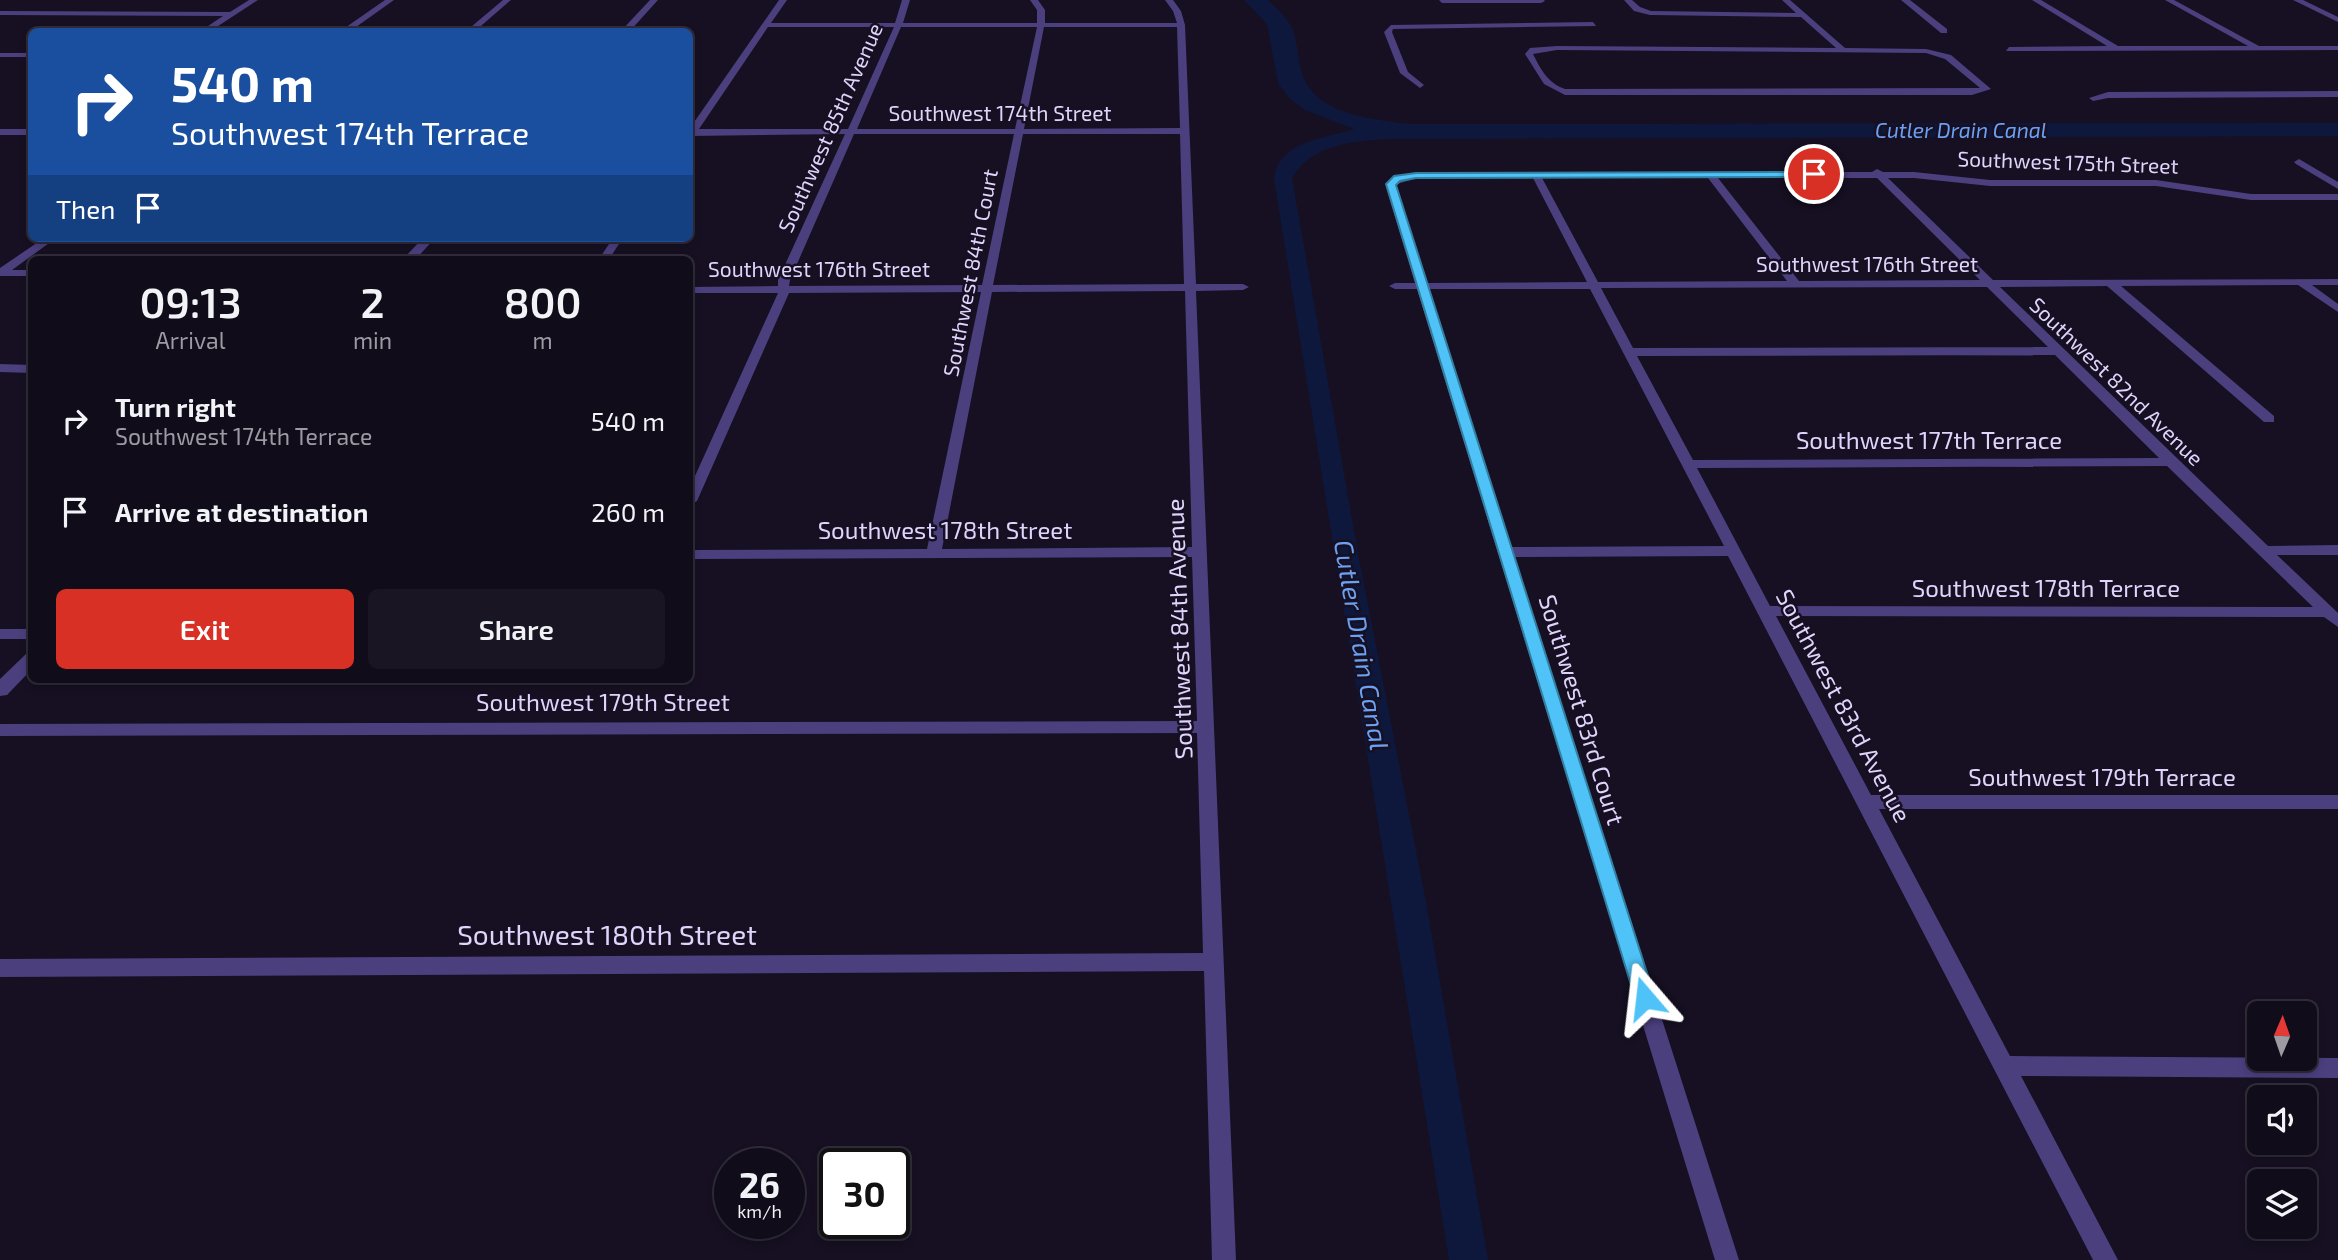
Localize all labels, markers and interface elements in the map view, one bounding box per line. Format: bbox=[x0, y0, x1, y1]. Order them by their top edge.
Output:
street label: Southwest 85th Avenue bbox=[772, 19, 887, 236]
text: 540 m bbox=[171, 53, 314, 112]
icon: right bbox=[56, 56, 147, 147]
street label: Southwest 174th Street bbox=[888, 100, 1112, 125]
text: Southwest 174th Terrace bbox=[171, 113, 529, 151]
water label: Cutler Drain Canal bbox=[1875, 117, 2047, 142]
pin bbox=[1784, 144, 1844, 204]
street label: Southwest 175th Street bbox=[1957, 145, 2179, 178]
icon: arrive bbox=[1795, 155, 1833, 193]
street label: Southwest 84th Court bbox=[937, 167, 1002, 378]
icon: arrive bbox=[129, 189, 167, 227]
text: Then bbox=[56, 193, 115, 224]
street label: Southwest 176th Street bbox=[1756, 251, 1978, 276]
street label: Southwest 176th Street bbox=[708, 256, 930, 281]
text: 09:13 bbox=[139, 276, 242, 326]
text: 2 bbox=[361, 276, 385, 326]
text: 800 bbox=[504, 276, 582, 326]
street label: Southwest 82nd Avenue bbox=[2025, 292, 2209, 470]
text: Arrival bbox=[155, 326, 225, 354]
text: min bbox=[353, 326, 392, 354]
text: m bbox=[533, 326, 553, 354]
text: Turn right bbox=[115, 391, 236, 422]
icon: right bbox=[56, 402, 94, 440]
text: 540 m bbox=[591, 405, 665, 436]
text: Southwest 174th Terrace bbox=[115, 422, 372, 450]
street label: Southwest 177th Terrace bbox=[1796, 425, 2062, 454]
icon: arrive bbox=[56, 493, 94, 531]
text: Arrive at destination bbox=[115, 496, 368, 527]
text: 260 m bbox=[591, 496, 665, 527]
street label: Southwest 84th Avenue bbox=[1159, 498, 1198, 760]
street label: Southwest 178th Street bbox=[818, 515, 1072, 544]
water label: Cutler Drain Canal bbox=[1329, 537, 1396, 752]
street label: Southwest 178th Terrace bbox=[1912, 573, 2180, 602]
street label: Southwest 83rd Avenue bbox=[1771, 584, 1918, 827]
button: Exit bbox=[56, 589, 354, 669]
button: Share bbox=[368, 589, 665, 669]
street label: Southwest 83rd Court bbox=[1534, 591, 1631, 828]
street label: Southwest 179th Street bbox=[476, 687, 730, 716]
street label: Southwest 179th Terrace bbox=[1968, 762, 2236, 791]
street label: Southwest 180th Street bbox=[457, 917, 757, 951]
position arrow bbox=[1608, 961, 1682, 1035]
north arrow bbox=[2247, 1001, 2317, 1071]
map controls bbox=[2247, 1001, 2317, 1239]
button: sound bbox=[2247, 1085, 2317, 1155]
speed limit sign: 30 bbox=[819, 1148, 910, 1239]
text: 26 bbox=[739, 1163, 780, 1205]
button: layers bbox=[2247, 1169, 2317, 1239]
text: km/h bbox=[737, 1200, 782, 1222]

